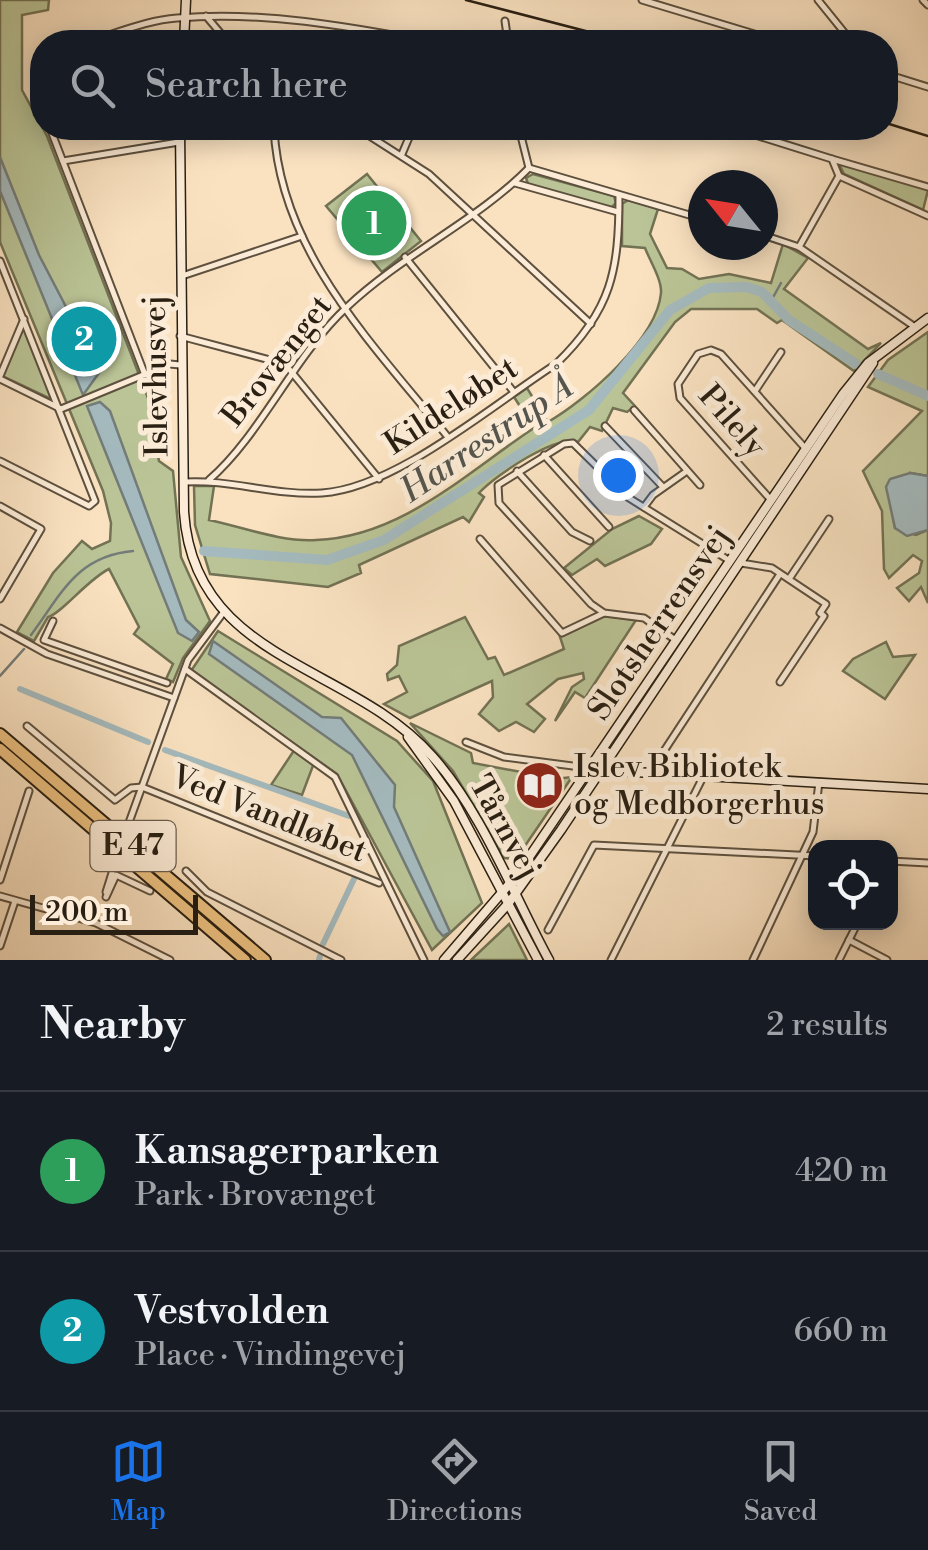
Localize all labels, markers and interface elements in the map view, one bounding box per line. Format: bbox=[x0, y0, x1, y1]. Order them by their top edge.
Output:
search box bbox=[30, 30, 898, 140]
icon: search bbox=[65, 58, 120, 113]
text: Search here bbox=[145, 62, 348, 109]
north arrow bbox=[688, 170, 778, 260]
pin: 1 bbox=[342, 186, 406, 260]
street label: Brovænget bbox=[213, 287, 341, 436]
street label: Islevhusvej bbox=[135, 295, 177, 457]
pin: 2 bbox=[52, 302, 116, 376]
street label: Kildeløbet bbox=[377, 348, 525, 464]
water label: Harrestrup Å bbox=[390, 363, 583, 513]
street label: Pilely bbox=[690, 376, 775, 466]
your location bbox=[593, 450, 644, 501]
street label: Slotsherrensvej bbox=[579, 518, 739, 728]
place label: Islev Bibliotek og Medborgerhus bbox=[574, 747, 825, 824]
street label: Ved Vandløbet bbox=[164, 756, 373, 871]
library icon: Islev Bibliotek og Medborgerhus bbox=[513, 759, 565, 811]
street label: Tårnvej bbox=[460, 768, 550, 886]
road number: E 47 bbox=[90, 821, 176, 871]
map controls bbox=[808, 840, 898, 930]
button: locate bbox=[808, 840, 898, 930]
scale bar bbox=[30, 890, 198, 934]
text: 200 m bbox=[45, 895, 128, 930]
text: Nearby bbox=[40, 999, 185, 1052]
text: 2 results bbox=[766, 1005, 888, 1045]
text: Kansagerparken bbox=[135, 1128, 439, 1175]
text: 1 bbox=[65, 1151, 80, 1191]
text: 420 m bbox=[795, 1151, 888, 1191]
text: Park · Brovænget bbox=[135, 1175, 376, 1215]
text: Vestvolden bbox=[135, 1288, 329, 1335]
text: 2 bbox=[62, 1311, 83, 1351]
text: 660 m bbox=[793, 1311, 888, 1351]
text: Place · Vindingevej bbox=[135, 1335, 406, 1375]
tab: Map bbox=[111, 1434, 166, 1529]
tab: Directions bbox=[387, 1434, 522, 1529]
tab: Saved bbox=[744, 1434, 817, 1529]

